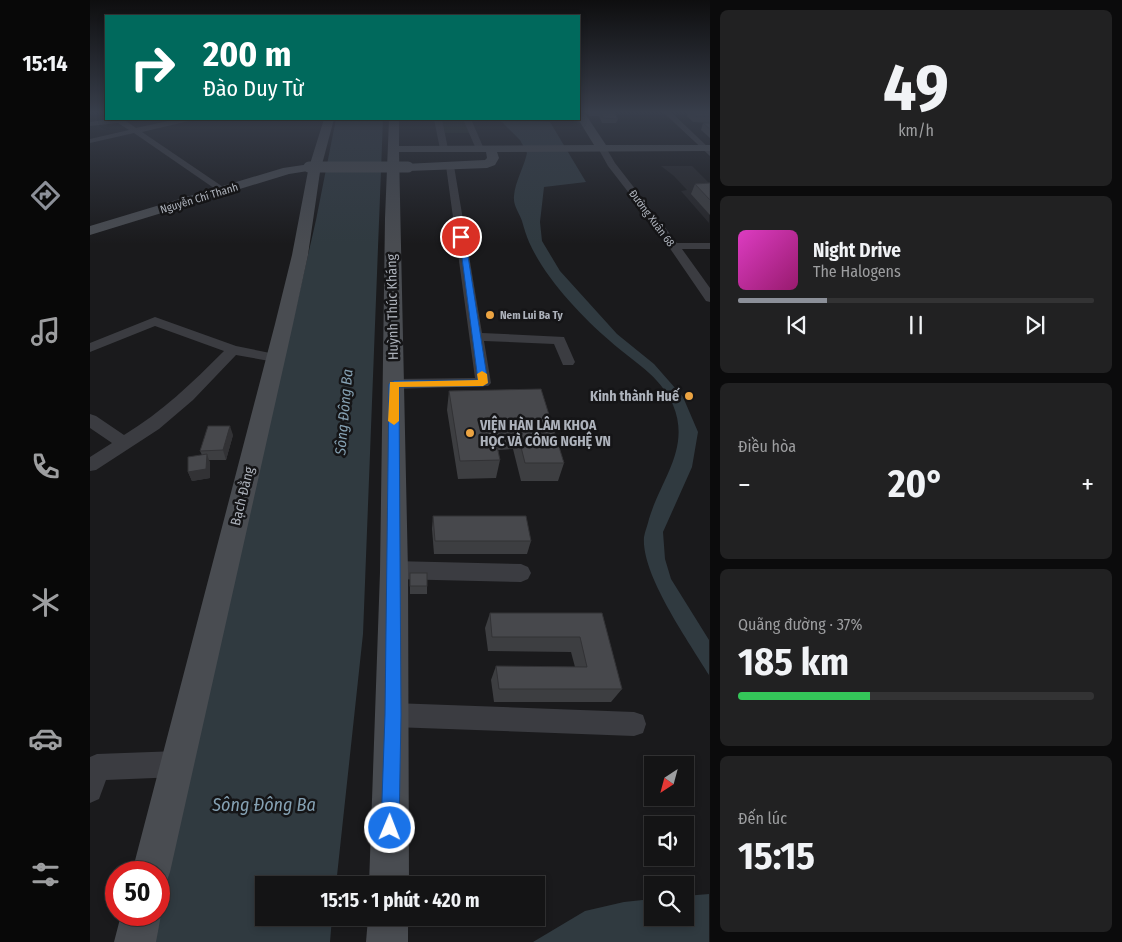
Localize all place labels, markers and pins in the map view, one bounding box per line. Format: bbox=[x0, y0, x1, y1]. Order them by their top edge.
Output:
pin bbox=[440, 216, 482, 258]
marker: Nem Lui Ba Ty bbox=[484, 309, 496, 321]
place label: Nem Lui Ba Ty bbox=[500, 309, 563, 322]
place label: Kinh thành Huế bbox=[590, 387, 680, 405]
marker: Kinh thành Huế bbox=[683, 390, 695, 402]
place label: VIỆN HÀN LÂM KHOA HỌC VÀ CÔNG NGHỆ VN bbox=[479, 415, 611, 450]
marker: VIỆN HÀN LÂM KHOA HỌC VÀ CÔNG NGHỆ VN bbox=[464, 427, 476, 439]

